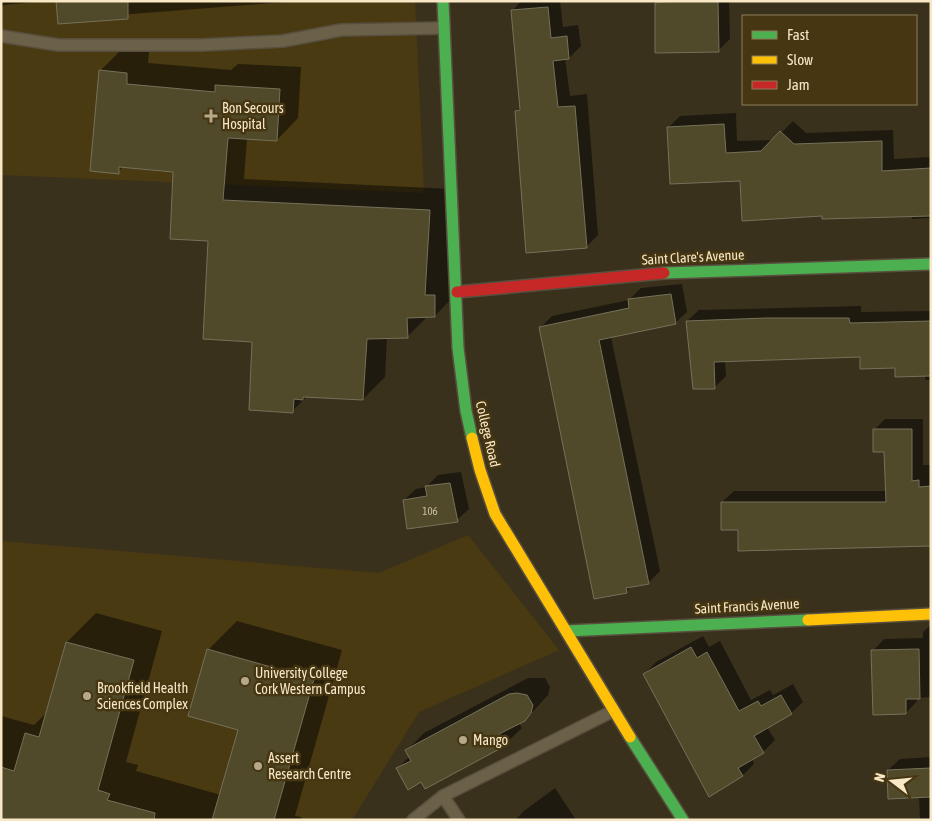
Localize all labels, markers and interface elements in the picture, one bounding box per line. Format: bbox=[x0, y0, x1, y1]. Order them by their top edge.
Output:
legend bbox=[742, 15, 917, 105]
text: Fast bbox=[787, 26, 809, 43]
text: Slow bbox=[787, 51, 813, 68]
text: Jam bbox=[787, 76, 810, 93]
place label: Bon Secours Hospital bbox=[222, 100, 284, 132]
marker: Bon Secours Hospital bbox=[204, 109, 218, 123]
street label: Saint Clare's Avenue bbox=[641, 246, 745, 268]
street label: College Road bbox=[473, 399, 503, 469]
house number: 106 bbox=[422, 505, 438, 517]
street label: Saint Francis Avenue bbox=[694, 595, 800, 617]
place label: University College Cork Western Campus bbox=[255, 665, 365, 697]
marker: University College Cork Western Campus bbox=[239, 675, 251, 687]
place label: Brookfield Health Sciences Complex bbox=[97, 680, 188, 712]
marker: Brookfield Health Sciences Complex bbox=[81, 690, 93, 702]
place label: Mango bbox=[473, 732, 508, 748]
marker: Mango bbox=[457, 734, 469, 746]
place label: Assert Research Centre bbox=[268, 750, 351, 782]
north arrow bbox=[867, 756, 917, 806]
marker: Assert Research Centre bbox=[252, 760, 264, 772]
text: N bbox=[871, 771, 888, 784]

